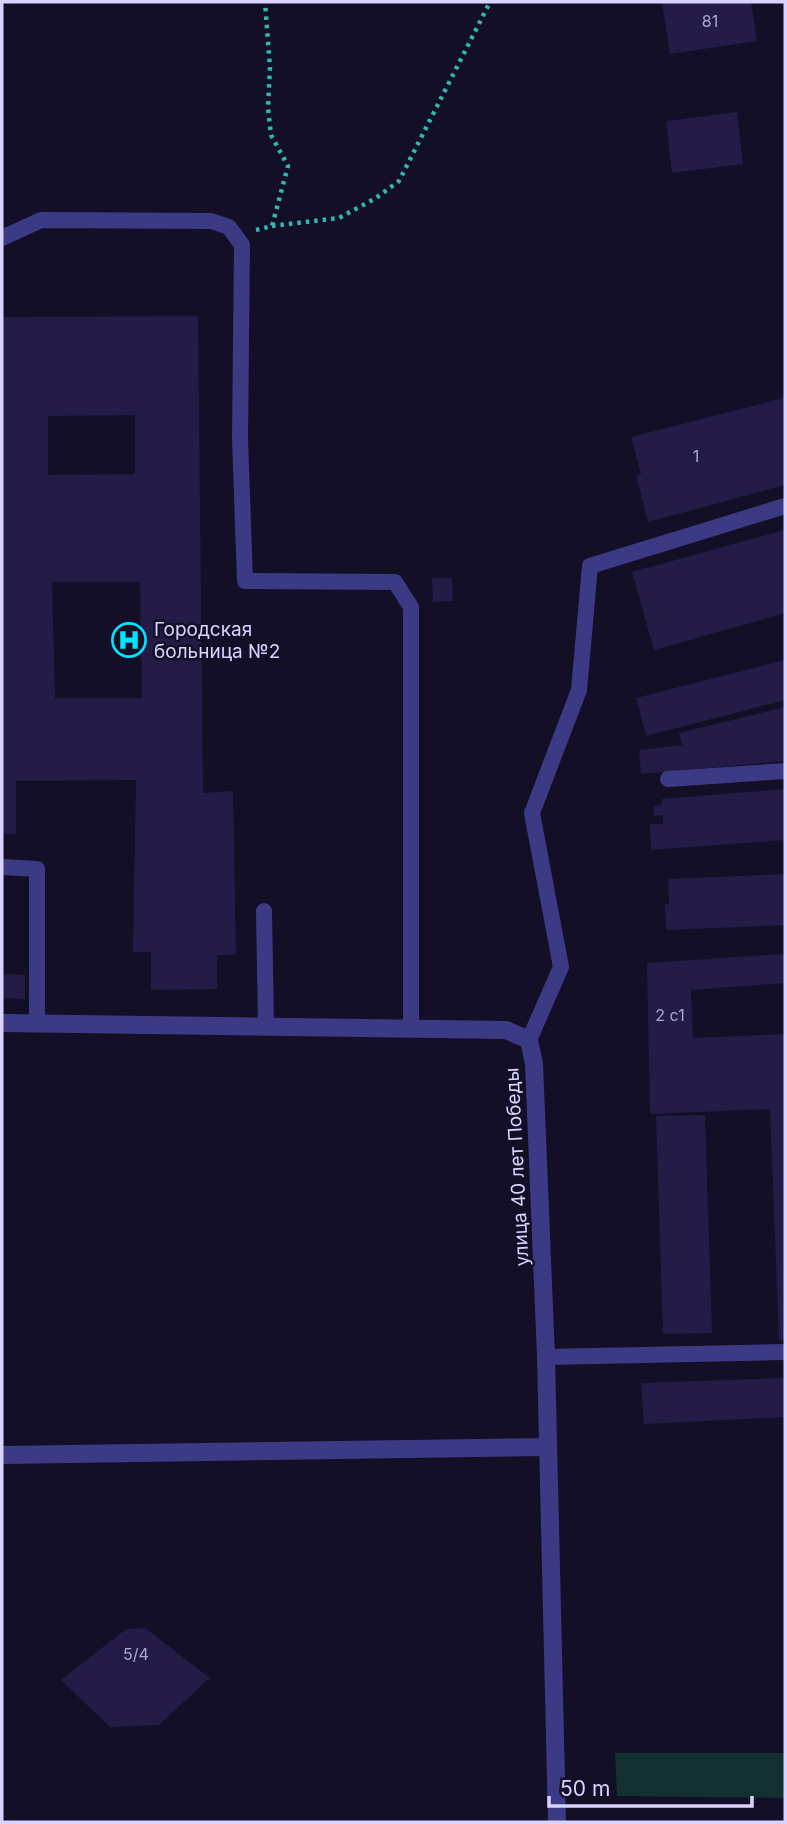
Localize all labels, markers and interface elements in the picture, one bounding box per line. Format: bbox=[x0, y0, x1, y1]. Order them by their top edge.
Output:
house number: 81 bbox=[702, 11, 718, 31]
house number: 1 bbox=[693, 446, 699, 466]
place label: Городская больница №2 bbox=[154, 618, 280, 663]
hospital icon: Городская больница №2 bbox=[110, 621, 148, 659]
house number: 2 с1 bbox=[655, 1005, 685, 1025]
street label: улица 40 лет Победы bbox=[500, 1067, 534, 1267]
house number: 5/4 bbox=[123, 1644, 149, 1664]
scale bar bbox=[549, 1764, 752, 1808]
text: 50 m bbox=[560, 1776, 610, 1801]

